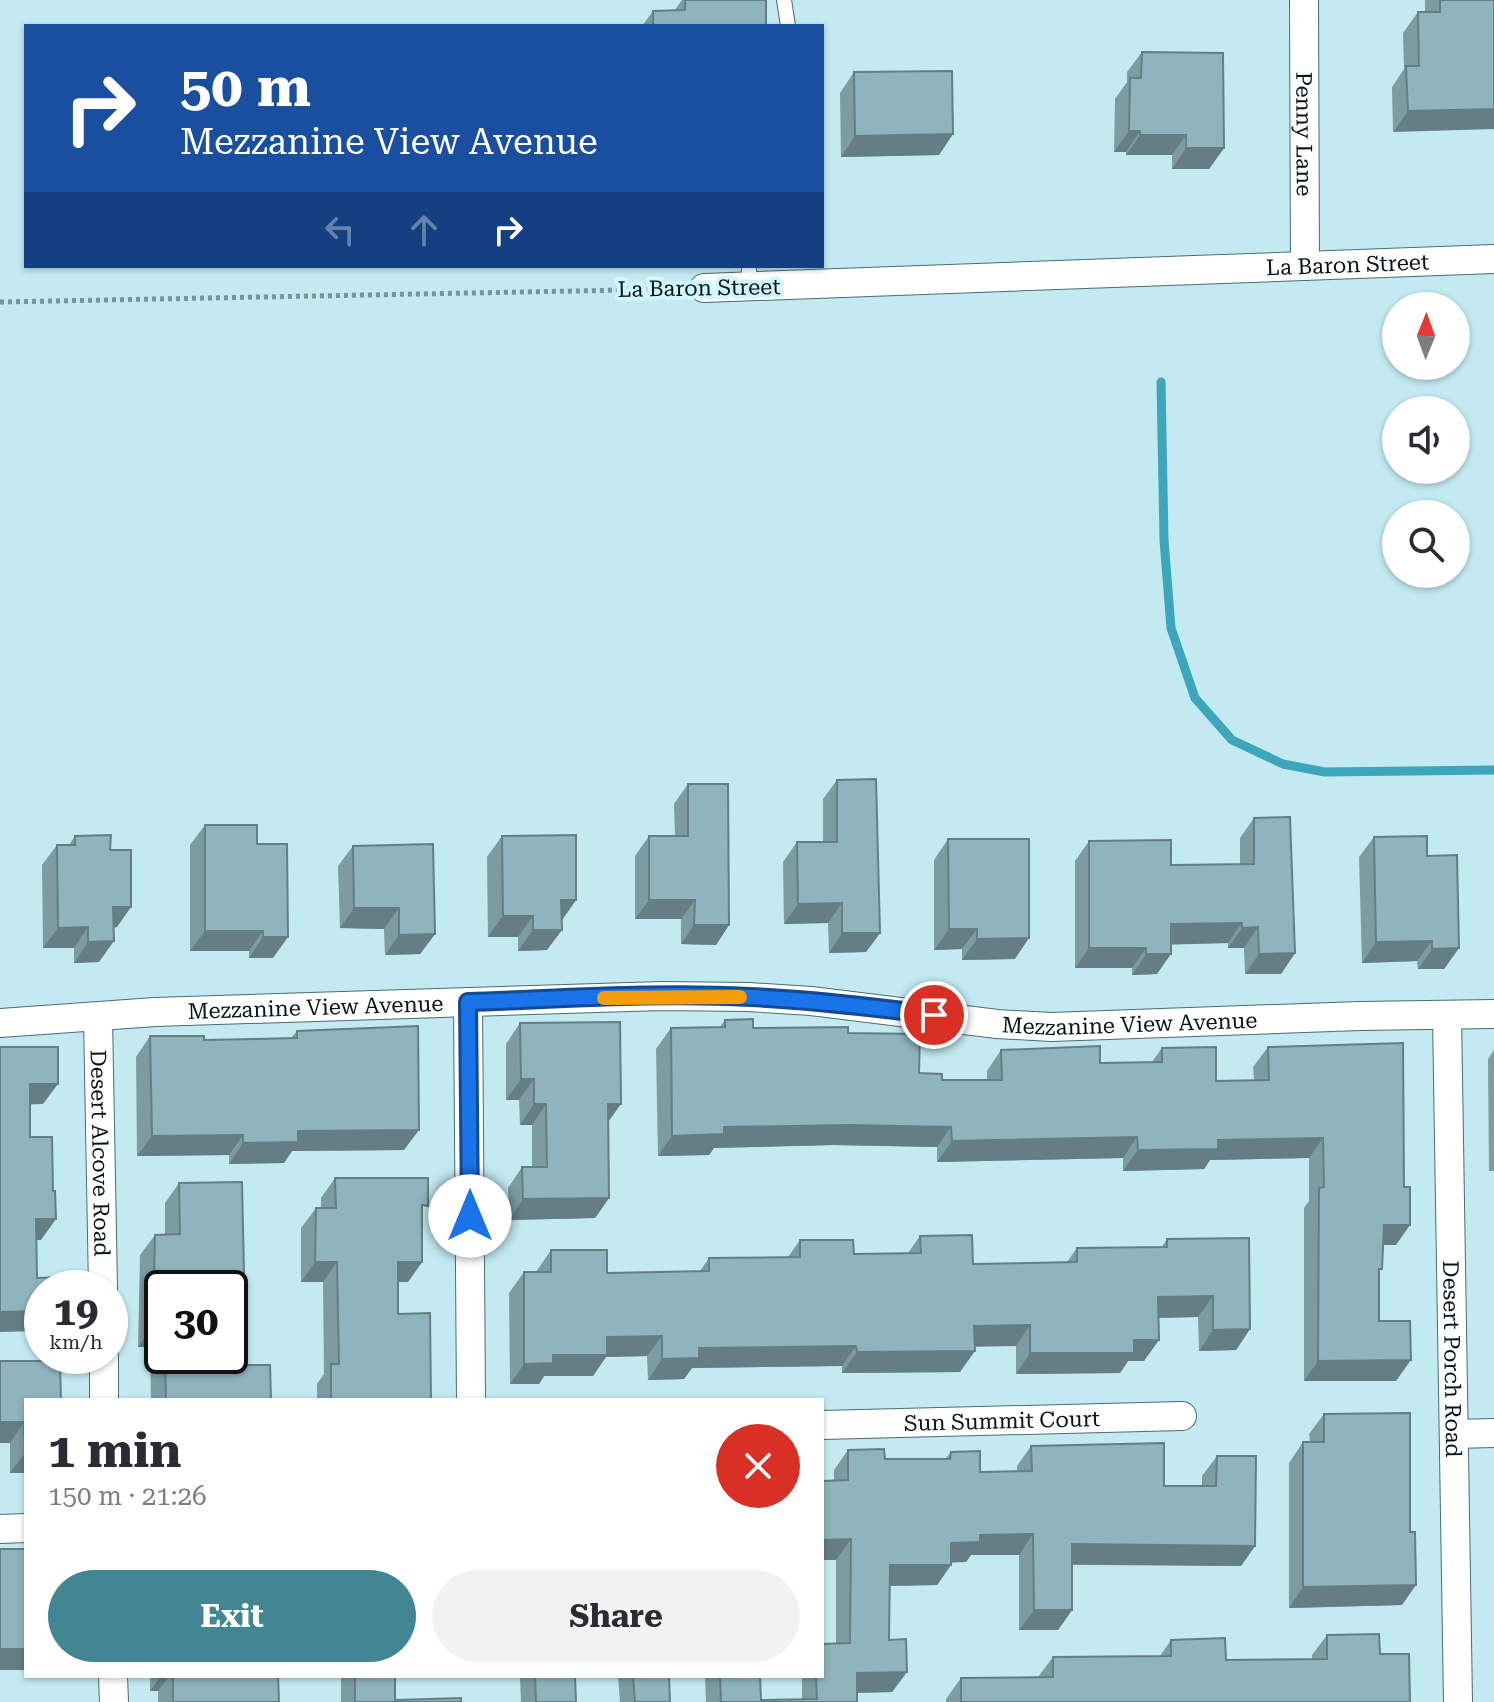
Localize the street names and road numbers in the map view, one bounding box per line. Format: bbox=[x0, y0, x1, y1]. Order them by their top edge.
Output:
street label: Penny Lane bbox=[1292, 72, 1317, 196]
street label: La Baron Street bbox=[1266, 249, 1430, 280]
street label: La Baron Street bbox=[617, 274, 781, 302]
street label: Mezzanine View Avenue bbox=[187, 990, 444, 1023]
street label: Mezzanine View Avenue bbox=[1001, 1007, 1258, 1040]
street label: Desert Alcove Road bbox=[86, 1049, 115, 1257]
street label: Desert Porch Road bbox=[1438, 1260, 1467, 1458]
street label: Sun Summit Court bbox=[903, 1406, 1100, 1435]

